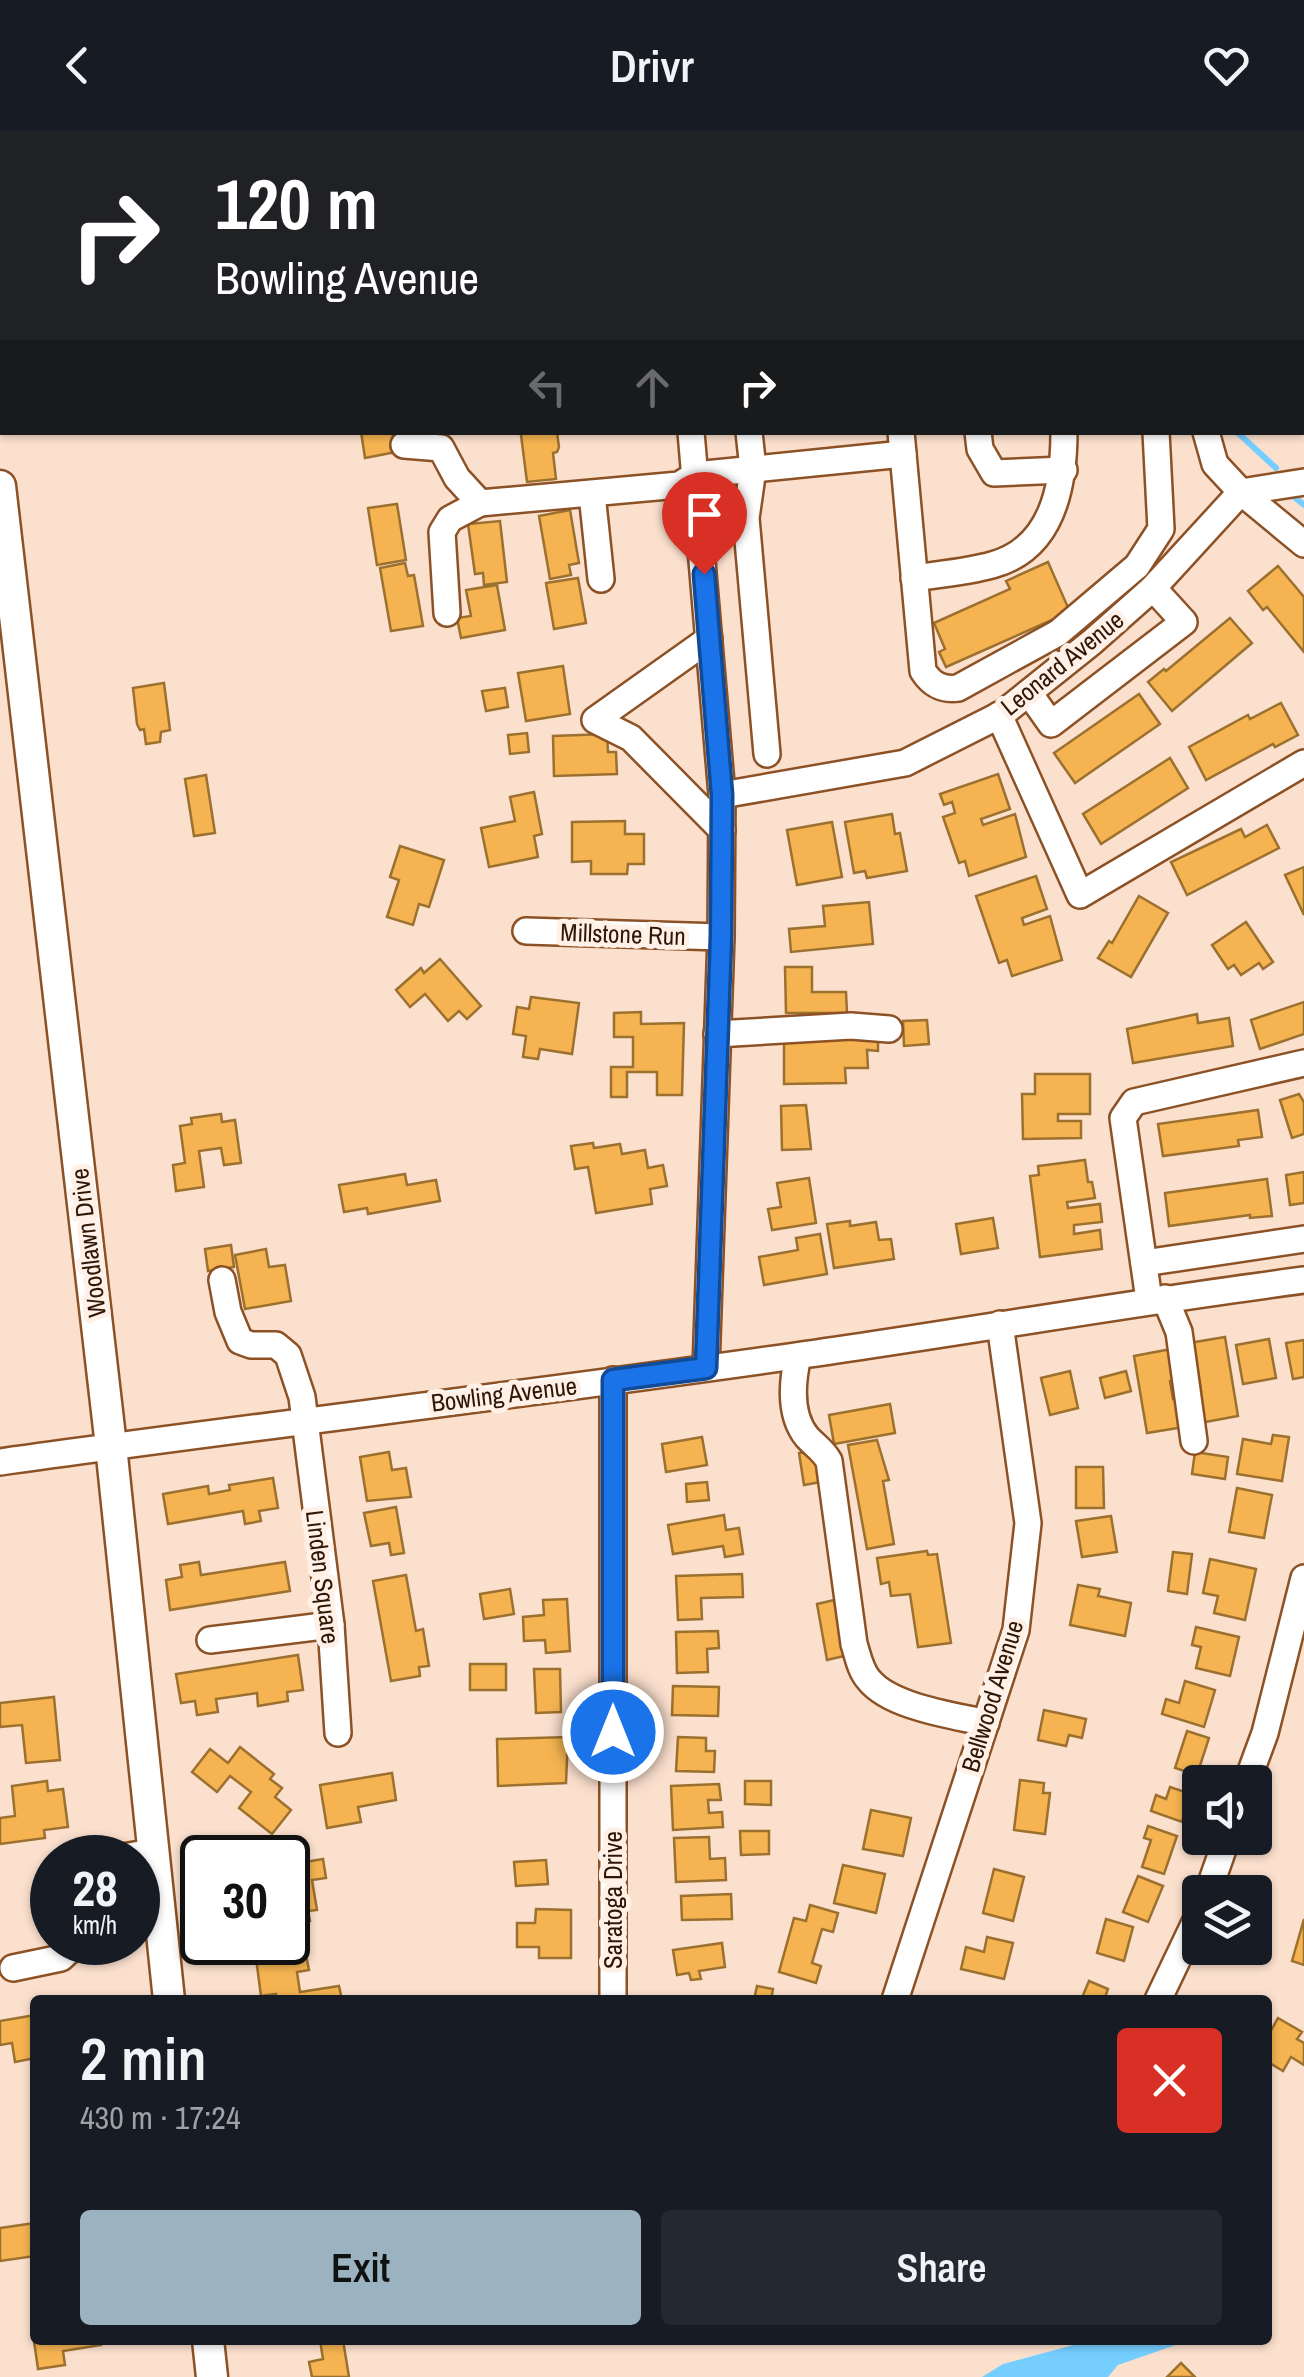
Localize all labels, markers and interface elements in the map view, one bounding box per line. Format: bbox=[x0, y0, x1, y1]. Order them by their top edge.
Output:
text: Drivr bbox=[610, 35, 694, 96]
icon: back bbox=[50, 38, 105, 93]
icon: heart bbox=[1199, 38, 1254, 93]
text: 120 m bbox=[215, 157, 378, 251]
icon: right bbox=[50, 170, 180, 300]
text: Bowling Avenue bbox=[215, 247, 479, 308]
icon: left bbox=[520, 360, 575, 415]
icon: ahead bbox=[625, 360, 680, 415]
icon: right bbox=[730, 360, 785, 415]
pin bbox=[662, 472, 747, 575]
icon: arrive bbox=[677, 487, 732, 542]
street label: Leonard Avenue bbox=[993, 603, 1131, 723]
street label: Millstone Run bbox=[560, 915, 686, 953]
street label: Woodlawn Drive bbox=[62, 1166, 114, 1320]
street label: Bowling Avenue bbox=[429, 1368, 579, 1420]
street label: Linden Square bbox=[298, 1508, 348, 1646]
street label: Bellwood Avenue bbox=[953, 1616, 1031, 1776]
position arrow bbox=[561, 1680, 665, 1784]
map controls bbox=[1182, 1765, 1272, 1965]
button: sound bbox=[1182, 1765, 1272, 1855]
street label: Saratoga Drive bbox=[596, 1831, 630, 1969]
speed limit sign: 30 bbox=[180, 1835, 310, 1965]
text: 28 bbox=[72, 1854, 118, 1922]
button: layers bbox=[1182, 1875, 1272, 1965]
text: km/h bbox=[73, 1908, 117, 1942]
text: 2 min bbox=[80, 2018, 207, 2099]
button: close bbox=[1117, 2028, 1222, 2133]
text: 430 m · 17:24 bbox=[80, 2096, 240, 2139]
button: Exit bbox=[80, 2210, 641, 2325]
button: Share bbox=[661, 2210, 1222, 2325]

